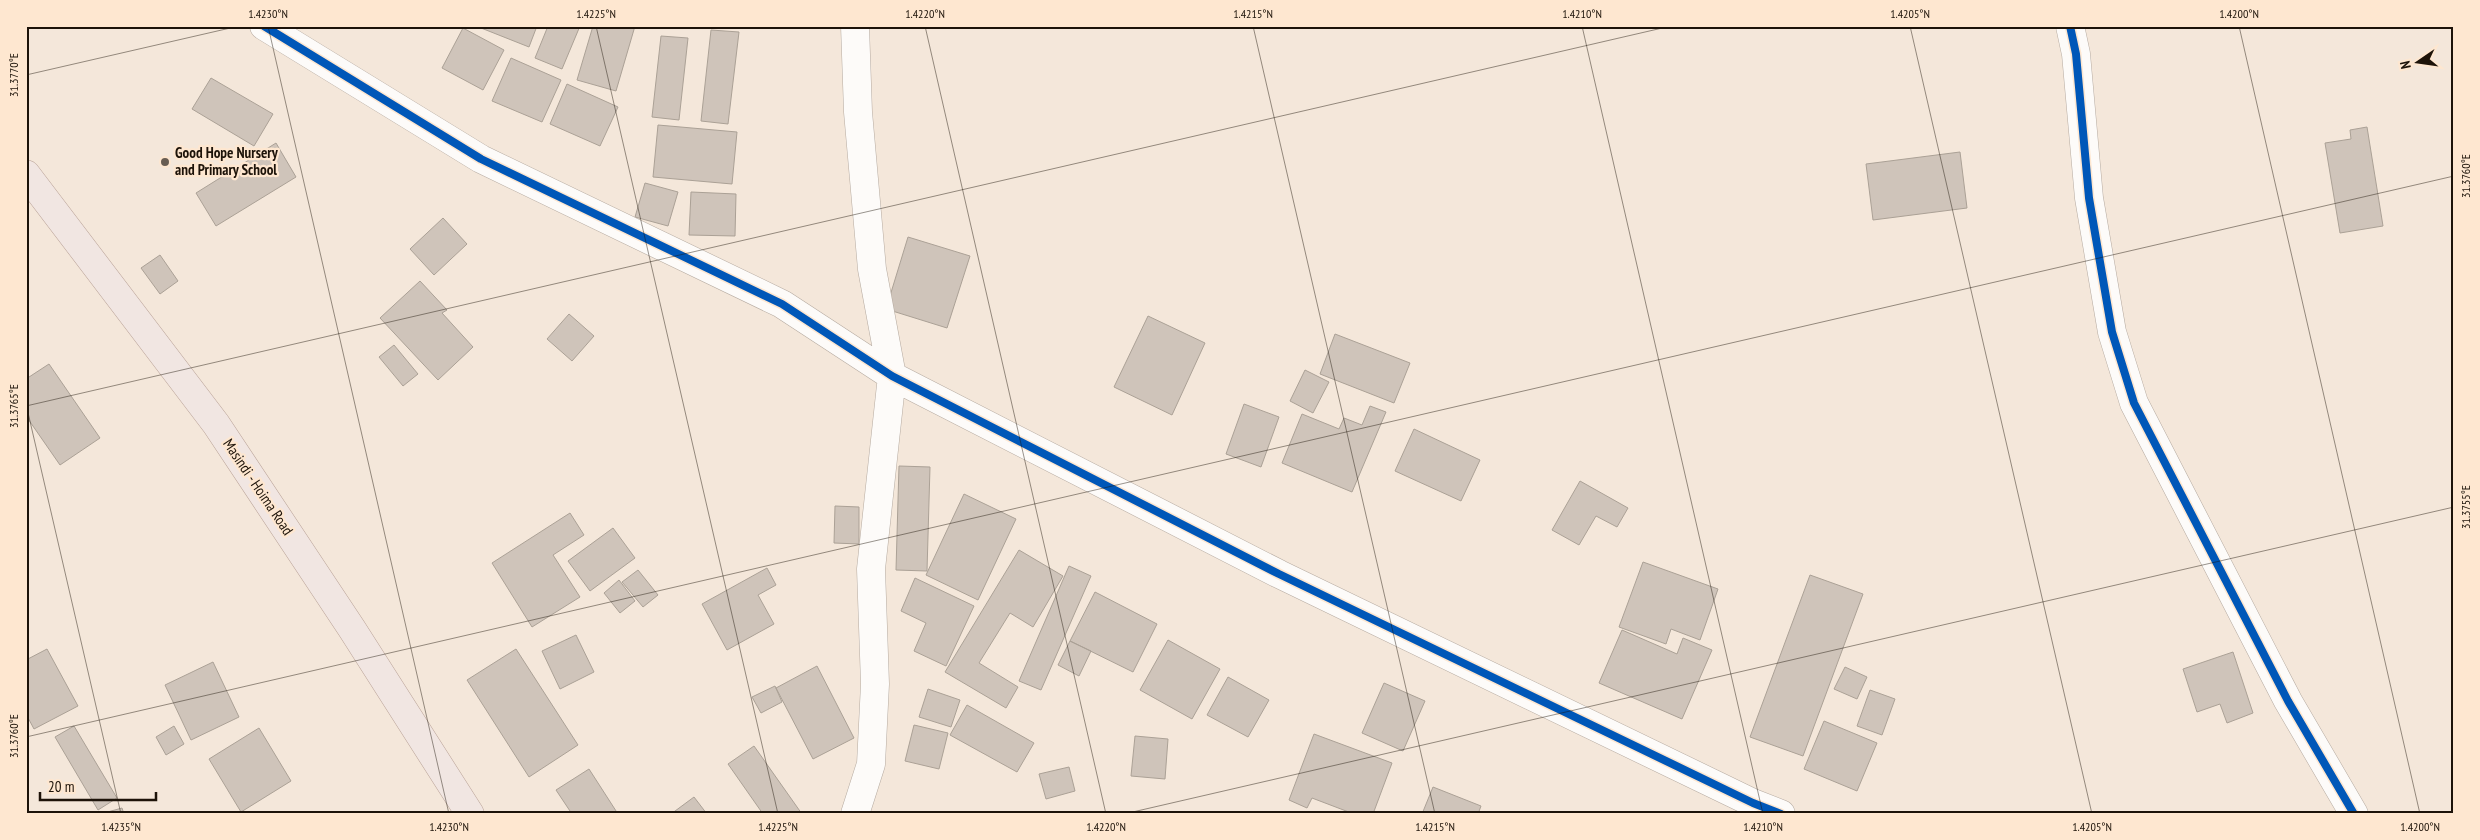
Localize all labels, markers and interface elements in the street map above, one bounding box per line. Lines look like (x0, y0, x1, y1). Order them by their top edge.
text: 1.4230°N (248, 6, 288, 21)
text: 1.4225°N (576, 6, 616, 21)
text: 1.4220°N (905, 6, 945, 21)
text: 1.4215°N (1233, 6, 1273, 21)
text: 1.4210°N (1562, 6, 1602, 21)
text: 1.4205°N (1890, 6, 1930, 21)
text: 1.4200°N (2219, 6, 2259, 21)
north arrow (2392, 38, 2442, 88)
text: 31.3770°E (6, 53, 21, 97)
text: N (2396, 59, 2415, 71)
place label: Good Hope Nursery and Primary School (175, 143, 279, 179)
text: 31.3760°E (2458, 154, 2473, 198)
marker: Good Hope Nursery and Primary School (159, 156, 171, 168)
text: 31.3765°E (6, 384, 21, 428)
street label: Masindi - Hoima Road (219, 435, 298, 539)
text: 31.3755°E (2458, 485, 2473, 529)
text: 31.3760°E (6, 714, 21, 758)
scale bar (40, 770, 156, 802)
text: 20 m (48, 777, 74, 796)
text: 1.4235°N (101, 819, 141, 834)
text: 1.4230°N (429, 819, 469, 834)
text: 1.4225°N (758, 819, 798, 834)
text: 1.4220°N (1086, 819, 1126, 834)
text: 1.4215°N (1415, 819, 1455, 834)
text: 1.4210°N (1743, 819, 1783, 834)
text: 1.4205°N (2072, 819, 2112, 834)
text: 1.4200°N (2400, 819, 2440, 834)

